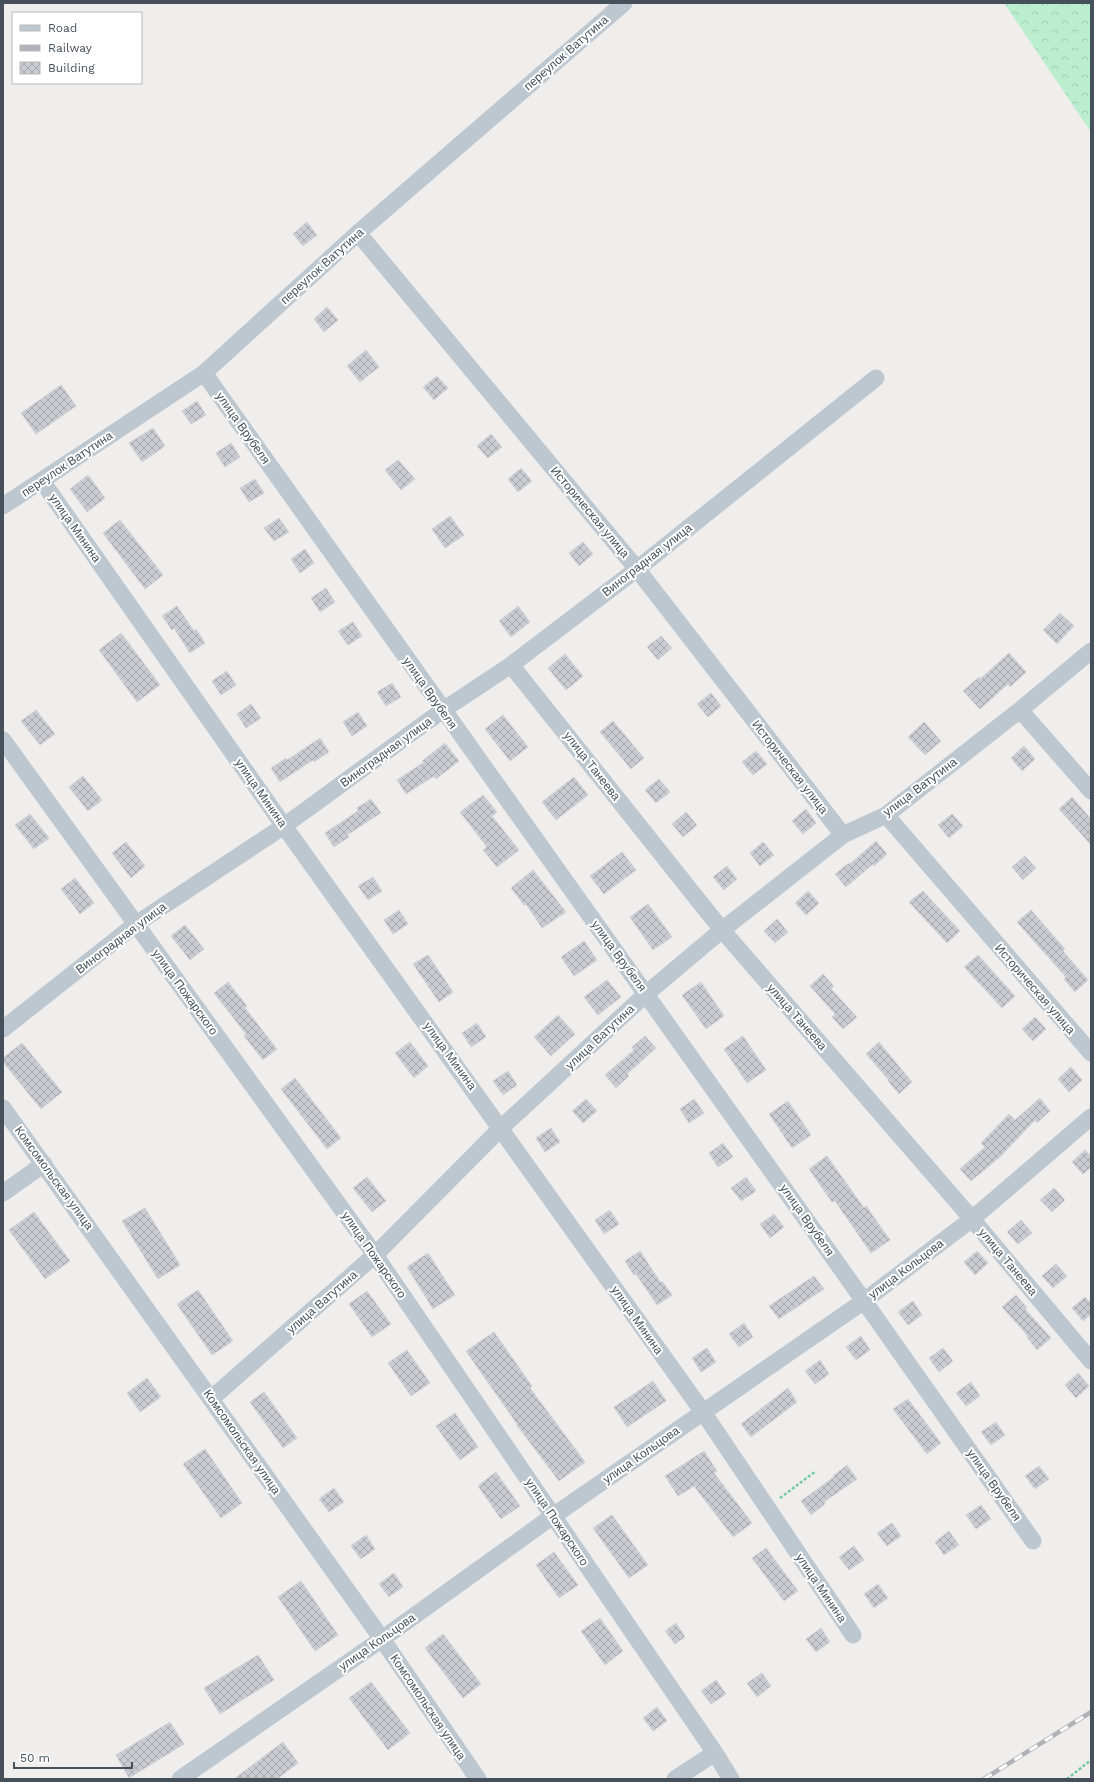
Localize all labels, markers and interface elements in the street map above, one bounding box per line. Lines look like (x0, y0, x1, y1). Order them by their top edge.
legend (12, 12, 142, 84)
street label: переулок Ватутина (521, 12, 611, 93)
text: Road (48, 21, 77, 35)
text: Railway (48, 41, 93, 55)
text: Building (48, 61, 95, 75)
street label: переулок Ватутина (278, 225, 367, 307)
street label: улица Врубеля (213, 389, 273, 467)
street label: переулок Ватутина (19, 428, 115, 500)
street label: Историческая улица (548, 464, 632, 561)
street label: улица Минина (46, 491, 104, 565)
street label: Виноградная улица (599, 521, 695, 599)
street label: улица Врубеля (400, 654, 460, 732)
street label: Виноградная улица (338, 714, 435, 790)
street label: Историческая улица (749, 717, 831, 817)
street label: улица Танеева (561, 729, 623, 803)
street label: улица Ватутина (880, 755, 960, 819)
street label: улица Минина (232, 756, 290, 830)
street label: Виноградная улица (73, 899, 169, 977)
street label: улица Врубеля (589, 918, 649, 994)
street label: Историческая улица (992, 941, 1078, 1037)
street label: улица Пожарского (149, 946, 221, 1038)
street label: улица Танеева (764, 981, 830, 1053)
street label: улица Ватутина (563, 1001, 637, 1072)
street label: улица Минина (421, 1019, 479, 1093)
street label: Комсомольская улица (12, 1124, 96, 1233)
street label: улица Врубеля (777, 1181, 837, 1259)
street label: улица Пожарского (339, 1209, 409, 1301)
street label: улица Танеева (976, 1226, 1040, 1299)
street label: улица Кольцова (866, 1236, 946, 1302)
street label: улица Ватутина (284, 1267, 360, 1336)
street label: улица Минина (608, 1283, 666, 1357)
street label: Комсомольская улица (201, 1387, 284, 1497)
street label: улица Кольцова (600, 1423, 682, 1487)
street label: улица Врубеля (964, 1446, 1024, 1524)
street label: улица Пожарского (523, 1476, 592, 1569)
street label: улица Минина (793, 1551, 849, 1626)
street label: улица Кольцова (336, 1610, 418, 1674)
street label: Комсомольская улица (387, 1652, 469, 1763)
scale bar (14, 1744, 132, 1770)
text: 50 m (20, 1751, 50, 1765)

